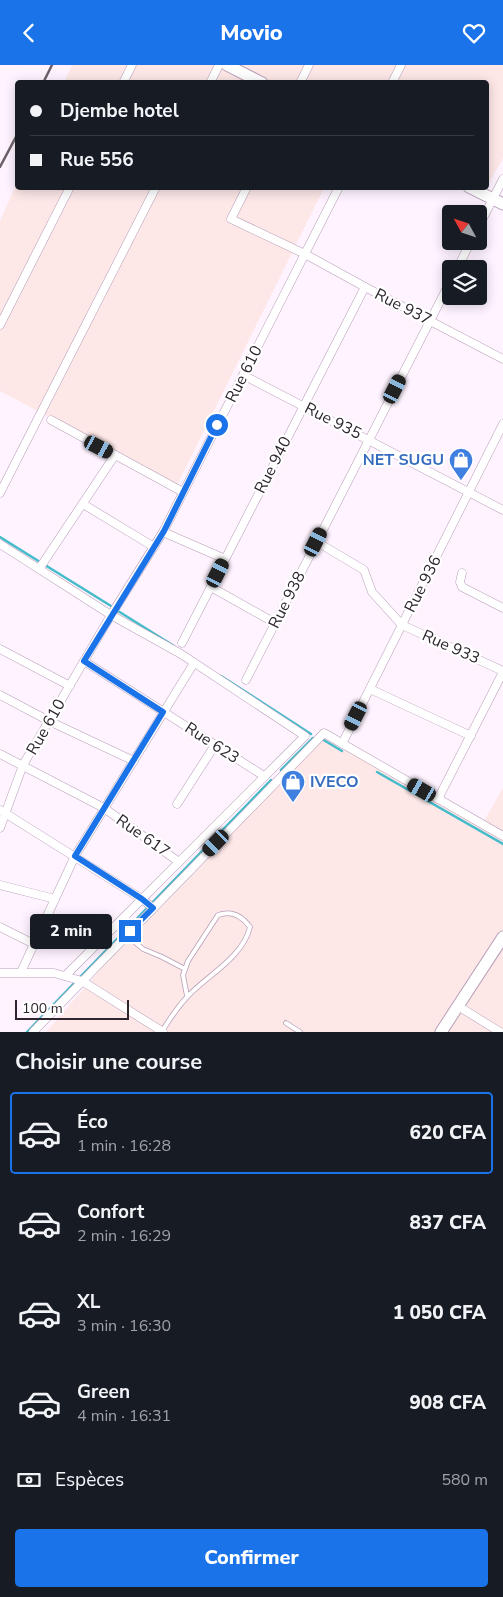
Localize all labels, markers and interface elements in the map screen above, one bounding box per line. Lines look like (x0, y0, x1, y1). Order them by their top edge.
text: Movio (220, 18, 283, 48)
icon: back (15, 19, 43, 47)
icon: heart (460, 19, 488, 47)
text: Djembe hotel (60, 98, 179, 124)
text: Rue 556 (60, 147, 134, 173)
north arrow (442, 205, 488, 250)
map controls (442, 205, 487, 305)
button: layers (442, 260, 487, 305)
street label: Rue 937 (371, 283, 435, 331)
street label: Rue 610 (220, 342, 268, 406)
car (381, 372, 408, 406)
street label: Rue 935 (301, 397, 365, 445)
route start (206, 414, 228, 436)
car (82, 433, 115, 461)
street label: Rue 940 (249, 433, 297, 497)
shop icon: NET SUGU (448, 447, 474, 481)
place label: NET SUGU (363, 449, 444, 471)
car (302, 525, 329, 559)
street label: Rue 936 (399, 552, 447, 616)
car (204, 556, 231, 590)
street label: Rue 938 (263, 568, 311, 632)
street label: Rue 933 (419, 625, 483, 669)
street label: Rue 610 (21, 695, 71, 759)
car (342, 699, 369, 733)
street label: Rue 623 (180, 717, 244, 769)
shop icon: IVECO (280, 769, 306, 803)
place label: IVECO (310, 771, 359, 793)
car (405, 776, 438, 804)
street label: Rue 617 (112, 809, 174, 863)
car (200, 827, 231, 859)
callout: 2 min (30, 913, 112, 949)
text: 2 min (50, 920, 92, 942)
route end (119, 920, 141, 942)
scale bar (15, 997, 129, 1020)
text: 100 m (22, 999, 63, 1018)
text: Choisir une course (15, 1047, 202, 1077)
text: Éco (77, 1109, 108, 1135)
icon: car (17, 1111, 62, 1156)
text: 620 CFA (409, 1120, 486, 1146)
text: 1 min · 16:28 (77, 1135, 171, 1157)
text: Confort (77, 1199, 144, 1225)
icon: car (17, 1201, 62, 1246)
text: 837 CFA (409, 1210, 486, 1236)
text: 2 min · 16:29 (77, 1225, 171, 1247)
text: XL (77, 1289, 100, 1315)
icon: car (17, 1291, 62, 1336)
text: 1 050 CFA (393, 1300, 486, 1326)
text: 3 min · 16:30 (77, 1315, 171, 1337)
text: Green (77, 1379, 130, 1405)
icon: car (17, 1381, 62, 1426)
text: 908 CFA (409, 1390, 486, 1416)
text: 4 min · 16:31 (77, 1405, 171, 1427)
icon: cash (15, 1466, 43, 1494)
text: Espèces (55, 1467, 124, 1493)
text: 580 m (441, 1469, 488, 1491)
button: Confirmer (15, 1529, 488, 1587)

